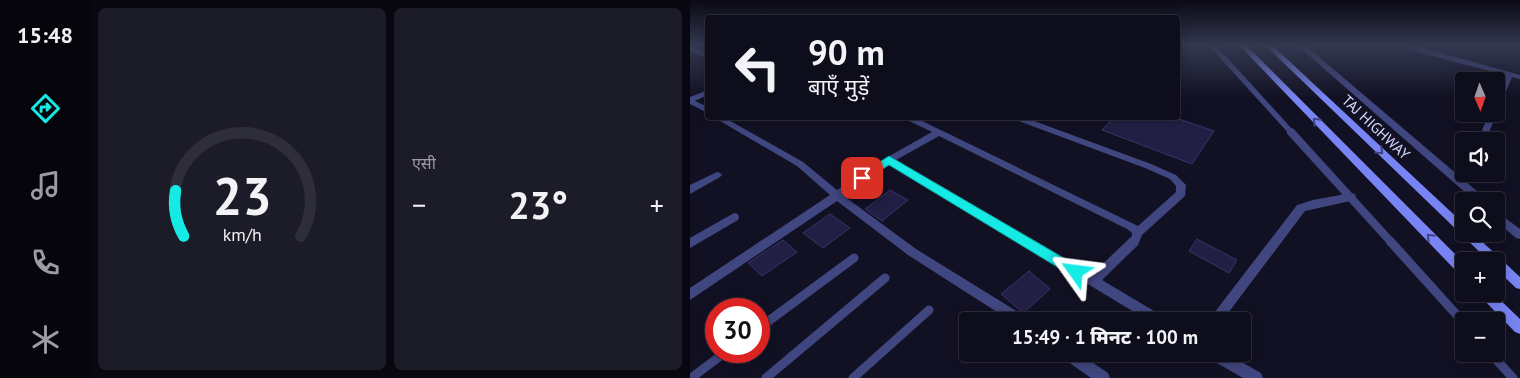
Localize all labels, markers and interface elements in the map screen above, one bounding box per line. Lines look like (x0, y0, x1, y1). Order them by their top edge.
text: 15:48 (17, 21, 73, 49)
text: 90 m (808, 29, 885, 75)
icon: left (725, 35, 790, 100)
north arrow (1455, 72, 1505, 122)
map controls (1455, 72, 1505, 362)
text: बाएँ मुड़ें (808, 73, 869, 101)
icon: directions (28, 91, 63, 126)
street label: TAJ HIGHWAY (1338, 91, 1414, 164)
one-way arrow (1312, 118, 1321, 127)
button: sound (1455, 132, 1505, 182)
one-way arrow (1374, 145, 1383, 154)
text: एसी (412, 153, 436, 173)
pin (841, 157, 883, 199)
text: 23 (213, 162, 271, 229)
icon: arrive (848, 164, 876, 192)
icon: music (28, 168, 63, 203)
text: 23° (508, 180, 568, 229)
text: − (412, 186, 426, 223)
text: + (650, 186, 664, 223)
button: search (1455, 192, 1505, 242)
text: km/h (222, 223, 262, 246)
one-way arrow (1426, 233, 1435, 242)
icon: phone (28, 245, 63, 280)
position arrow (1049, 245, 1101, 297)
button: + (1455, 252, 1505, 302)
speed limit sign: 30 (705, 298, 770, 363)
button: − (1455, 312, 1505, 362)
icon: climate (28, 322, 63, 357)
text: 15:49 · 1 मिनट · 100 m (1012, 325, 1198, 349)

